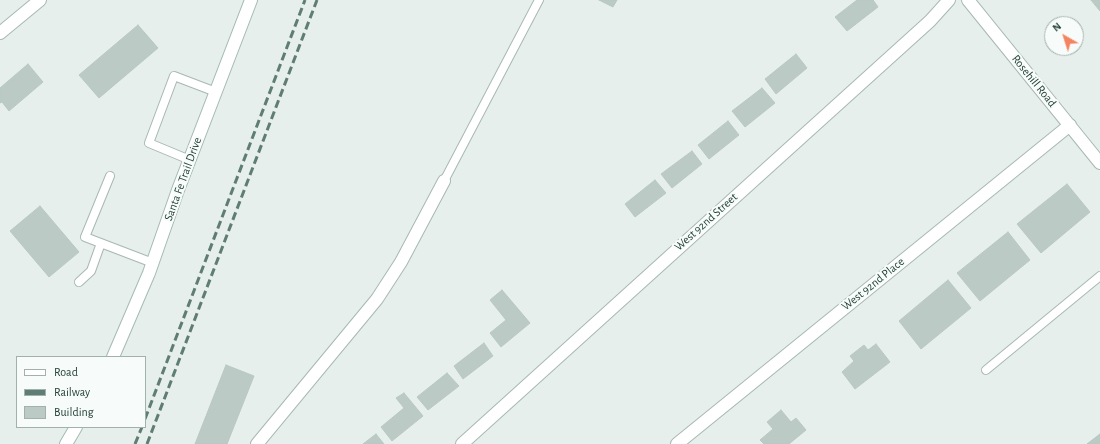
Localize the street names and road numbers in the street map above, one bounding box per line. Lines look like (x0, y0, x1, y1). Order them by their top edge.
street label: Rosehill Road (1009, 52, 1059, 110)
street label: Santa Fe Trail Drive (161, 135, 205, 223)
street label: West 92nd Street (672, 190, 740, 254)
street label: West 92nd Place (839, 254, 907, 314)

